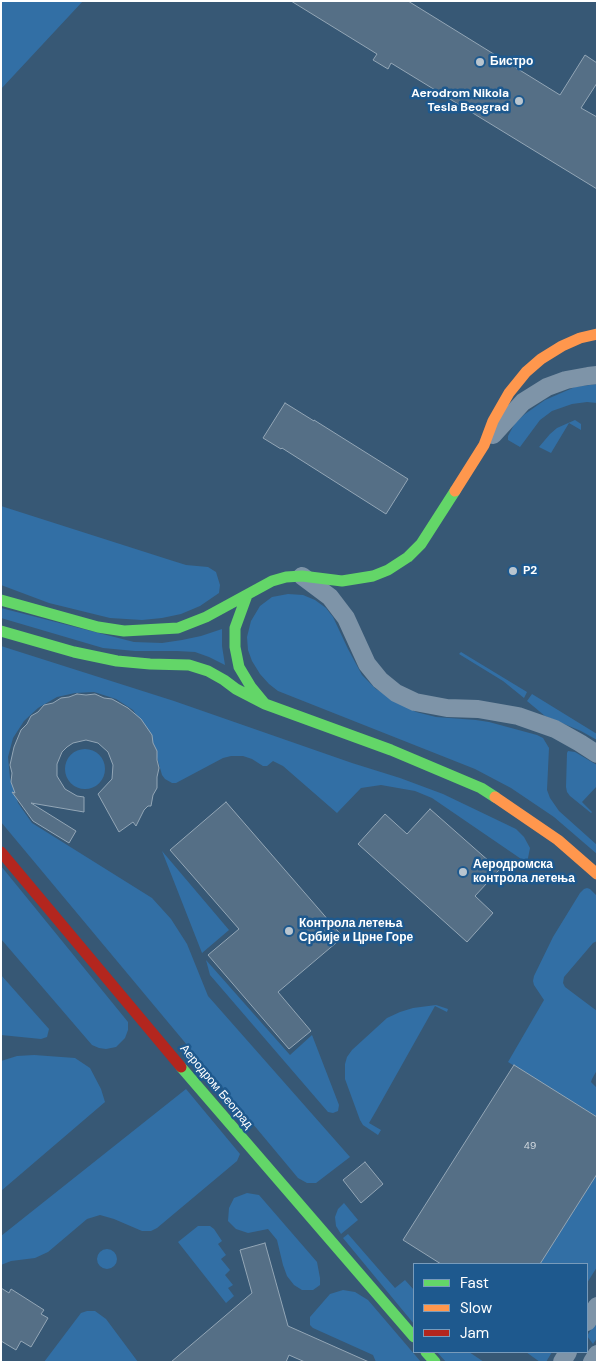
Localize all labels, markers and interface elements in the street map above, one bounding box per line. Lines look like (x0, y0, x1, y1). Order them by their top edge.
place label: Бистро (490, 55, 533, 69)
marker: Бистро (474, 56, 486, 68)
place label: Aerodrom Nikola Tesla Beograd (411, 87, 509, 115)
marker: Aerodrom Nikola Tesla Beograd (513, 95, 525, 107)
place label: P2 (523, 564, 537, 578)
marker: P2 (507, 565, 519, 577)
place label: Аеродромска контрола летења (473, 858, 575, 886)
marker: Аеродромска контрола летења (457, 866, 469, 878)
place label: Контрола летења Србије и Црне Горе (299, 917, 413, 945)
marker: Контрола летења Србије и Црне Горе (283, 925, 295, 937)
street label: Аеродром Београд (177, 1042, 255, 1132)
house number: 49 (524, 1140, 536, 1152)
legend (413, 1263, 588, 1353)
text: Fast (460, 1273, 489, 1293)
text: Slow (460, 1298, 492, 1318)
text: Jam (460, 1323, 489, 1343)

